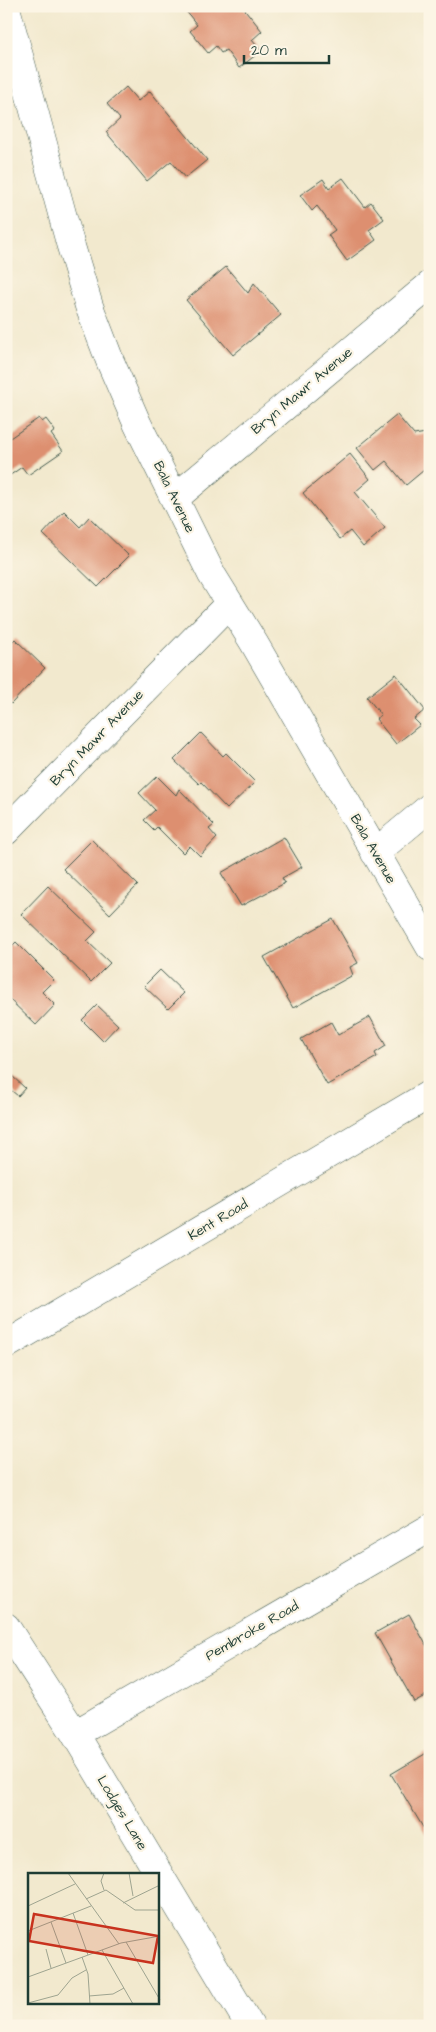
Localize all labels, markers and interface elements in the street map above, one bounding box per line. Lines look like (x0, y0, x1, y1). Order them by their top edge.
scale bar (244, 32, 328, 64)
text: 20 m (251, 40, 287, 61)
street label: Bryn Mawr Avenue (247, 342, 357, 439)
street label: Bala Avenue (148, 458, 200, 537)
street label: Bryn Mawr Avenue (46, 685, 149, 791)
street label: Bala Avenue (345, 810, 401, 888)
street label: Kent Road (184, 1194, 252, 1246)
street label: Pembroke Road (202, 1596, 302, 1666)
street label: Lodges Lane (92, 1772, 152, 1854)
inset map (28, 1873, 159, 2004)

